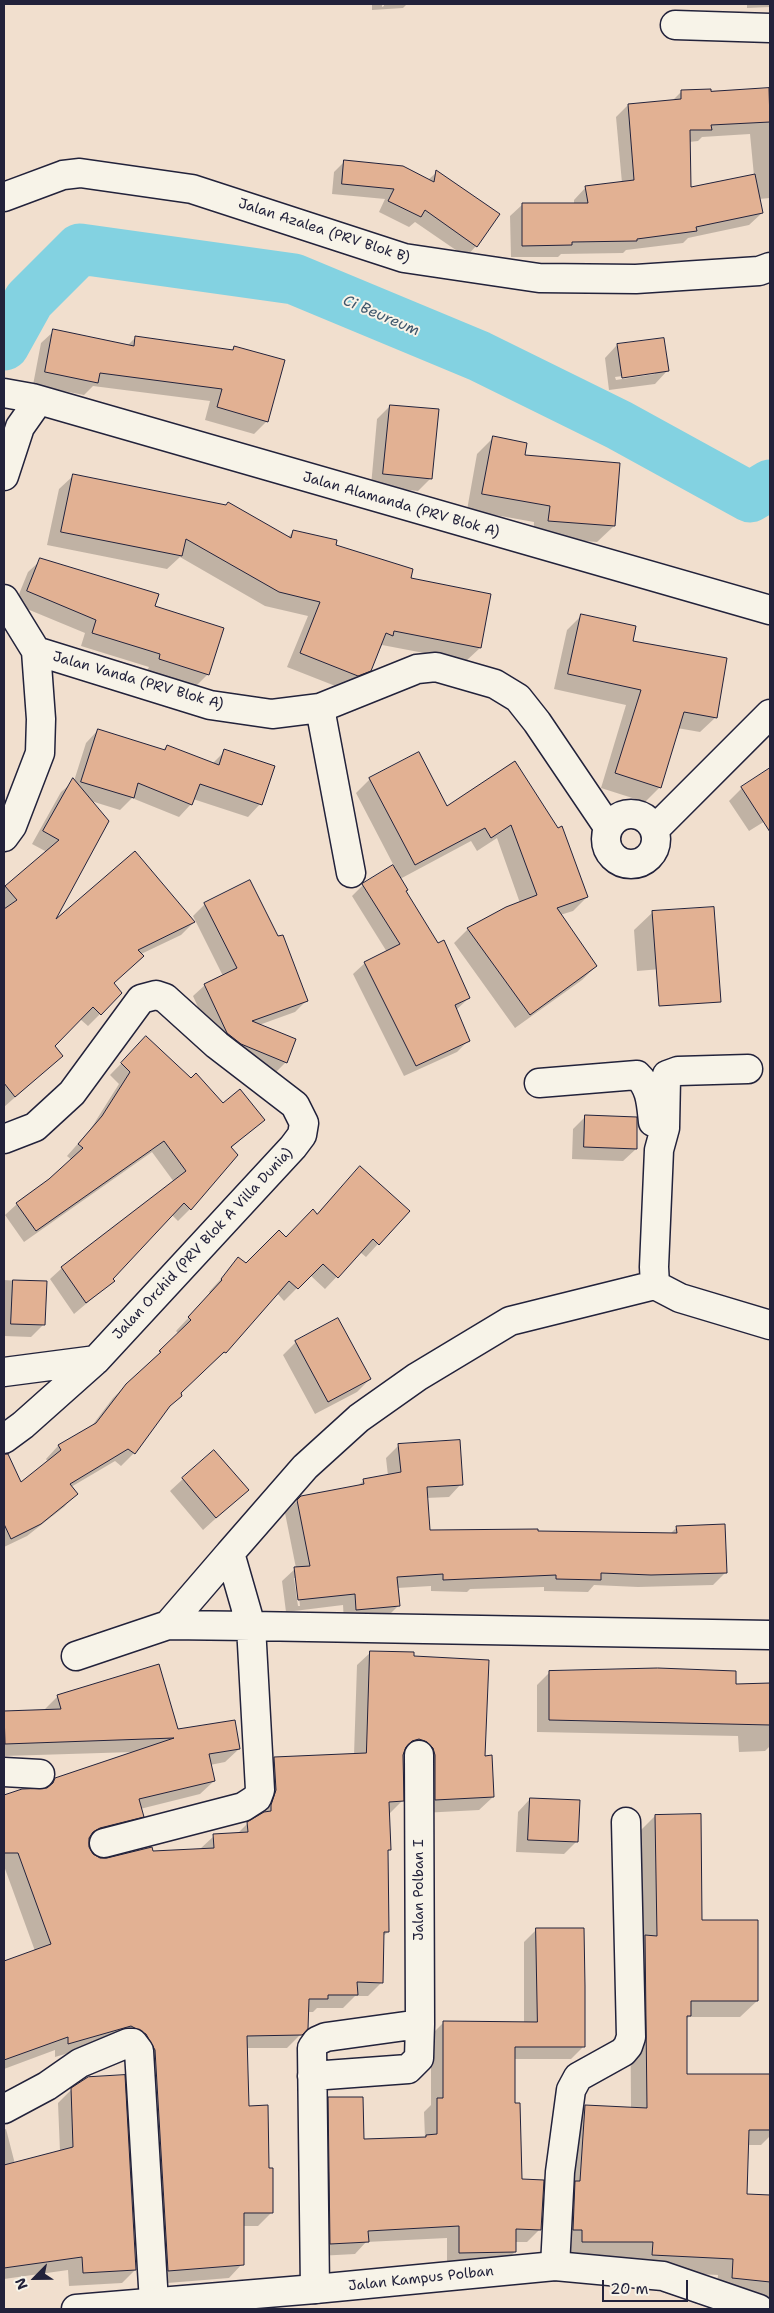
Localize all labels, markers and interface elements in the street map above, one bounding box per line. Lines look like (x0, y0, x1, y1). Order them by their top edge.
street label: Jalan Azalea (PRV Blok B) (236, 195, 412, 267)
water label: Ci Beureum (340, 292, 422, 340)
street label: Jalan Alamanda (PRV Blok A) (301, 469, 501, 541)
street label: Jalan Vanda (PRV Blok A) (51, 649, 225, 713)
street label: Jalan Orchid (PRV Blok A Villa Dunia) (110, 1145, 296, 1343)
street label: Jalan Polban I (411, 1839, 427, 1941)
north arrow (10, 2253, 60, 2303)
street label: Jalan Kampus Polban (348, 2263, 494, 2295)
scale bar (604, 2270, 690, 2302)
text: N (11, 2275, 32, 2292)
text: 20 m (610, 2279, 649, 2299)

